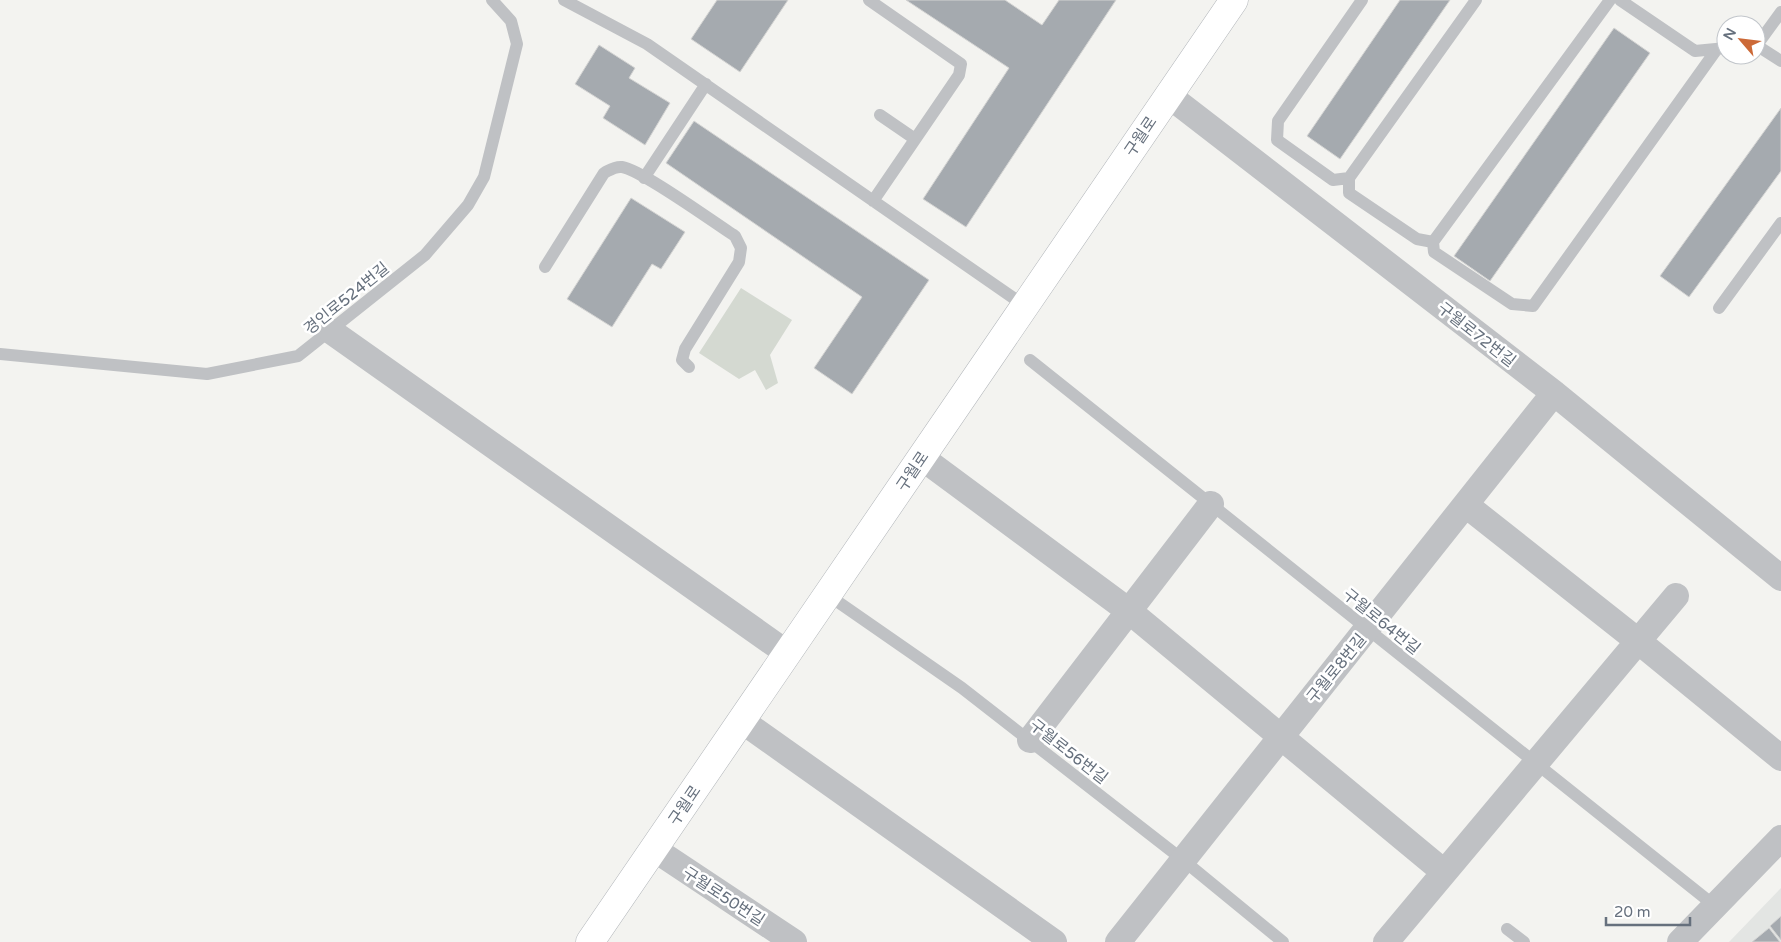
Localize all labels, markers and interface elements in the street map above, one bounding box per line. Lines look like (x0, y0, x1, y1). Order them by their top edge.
north arrow (1716, 15, 1766, 65)
text: N (1720, 25, 1740, 43)
street label: 구월로 (1120, 112, 1162, 160)
street label: 경인로524번길 (300, 258, 393, 339)
street label: 구월로72번길 (1433, 298, 1519, 372)
street label: 구월로 (892, 447, 934, 495)
street label: 구월로64번길 (1339, 585, 1424, 659)
street label: 구월로8번길 (1303, 630, 1371, 707)
street label: 구월로56번길 (1025, 715, 1111, 789)
street label: 구월로 (664, 781, 706, 829)
street label: 구월로50번길 (679, 863, 768, 931)
scale bar (1606, 894, 1690, 926)
text: 20 m (1614, 903, 1651, 921)

